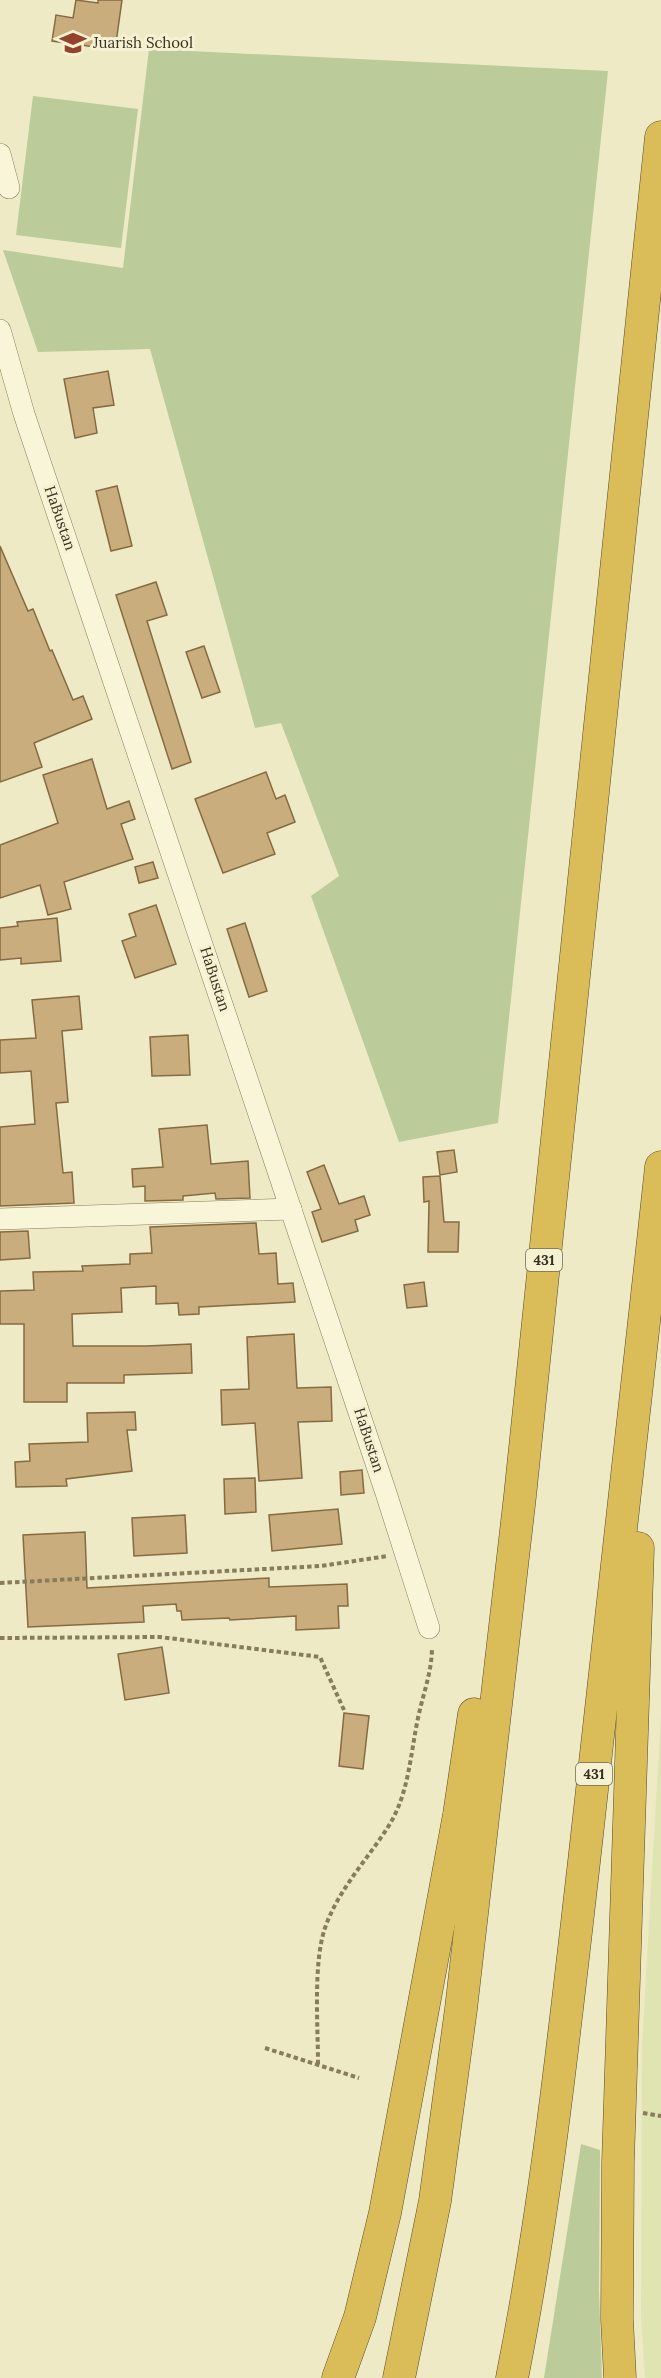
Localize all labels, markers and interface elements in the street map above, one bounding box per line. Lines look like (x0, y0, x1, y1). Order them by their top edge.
school or university icon: Juarish School (58, 28, 88, 58)
place label: Juarish School (92, 33, 193, 52)
street label: HaBustan (41, 483, 80, 553)
street label: HaBustan (196, 944, 235, 1014)
road number: 431 (526, 1249, 562, 1271)
street label: HaBustan (350, 1405, 389, 1475)
road number: 431 (576, 1763, 612, 1785)

